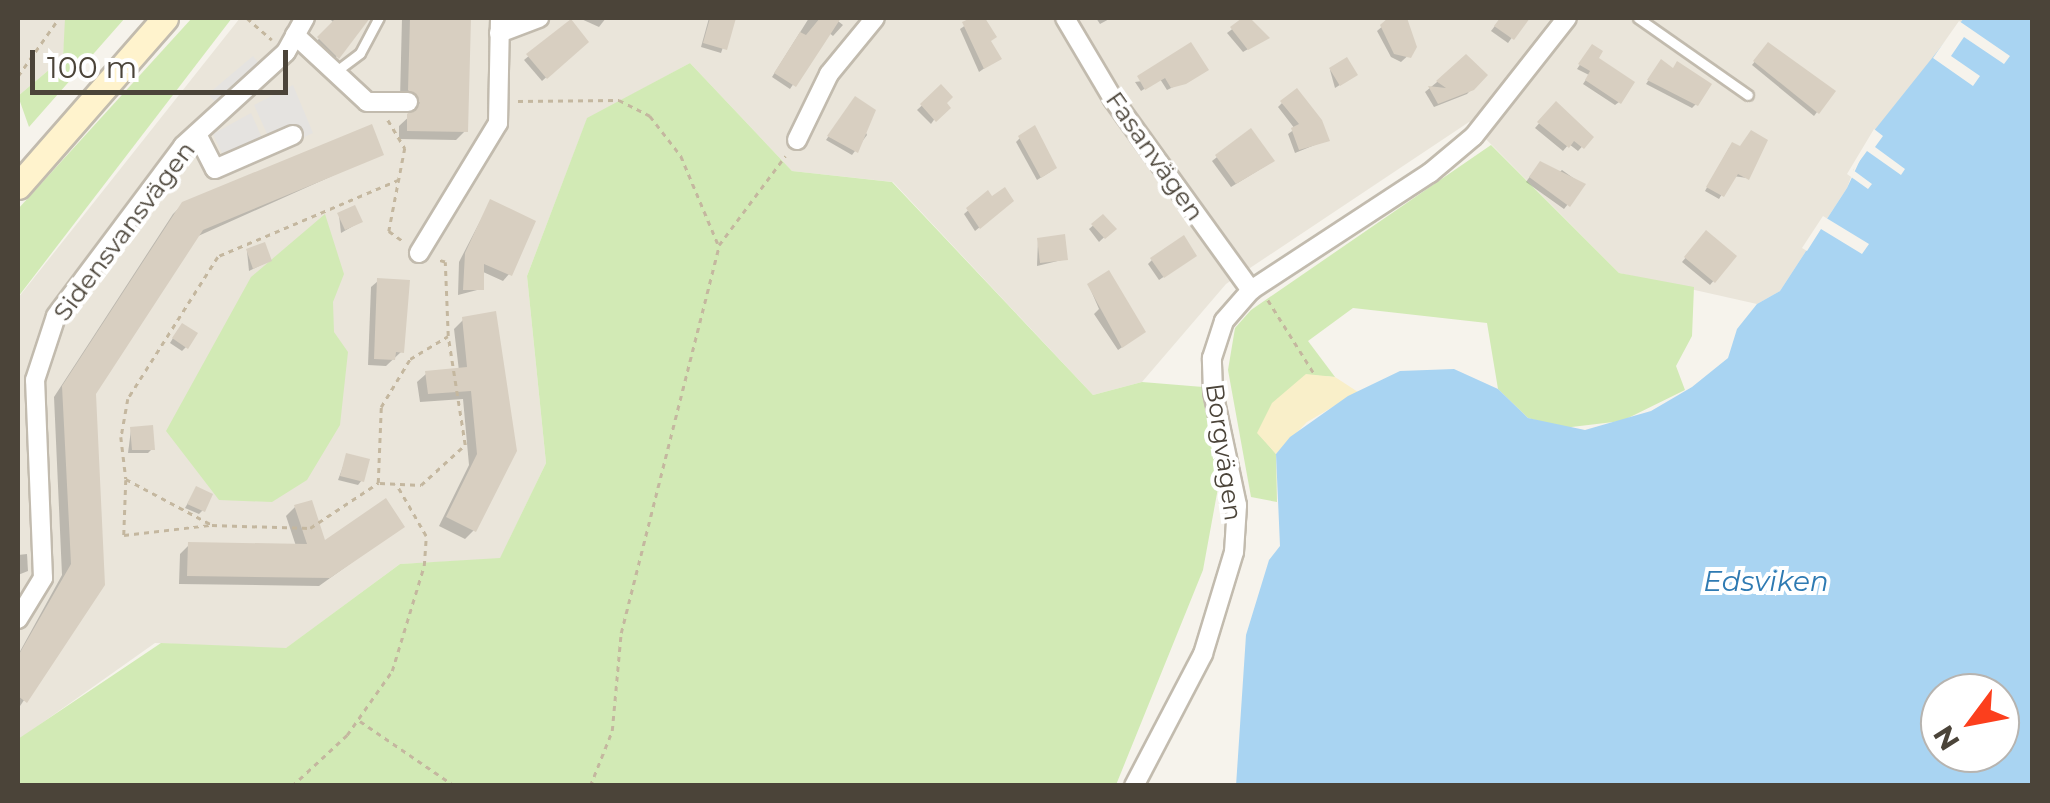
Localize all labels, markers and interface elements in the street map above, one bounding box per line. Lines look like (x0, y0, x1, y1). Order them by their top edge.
scale bar (35, 30, 292, 92)
text: 100 m (47, 49, 137, 86)
street label: Fasanvägen (1100, 86, 1210, 226)
street label: Sidensvansvägen (47, 135, 201, 327)
street label: Borgvägen (1200, 381, 1248, 523)
water label: Edsviken (1703, 564, 1829, 598)
north arrow (1920, 673, 2020, 773)
text: N (1926, 719, 1967, 756)

